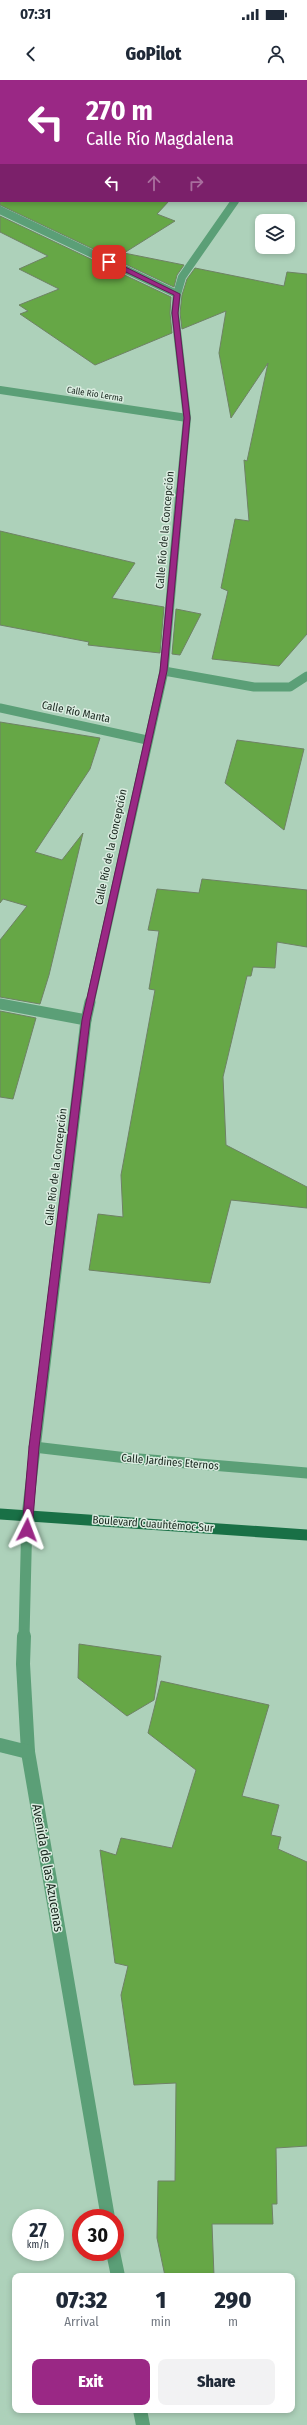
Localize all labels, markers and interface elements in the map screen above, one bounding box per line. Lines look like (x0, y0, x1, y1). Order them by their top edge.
text: 07:31 (20, 5, 51, 23)
icon: back (20, 43, 42, 65)
text: GoPilot (126, 43, 181, 65)
icon: person (265, 43, 287, 65)
text: 270 m (86, 94, 153, 127)
icon: left (20, 96, 72, 148)
text: Calle Río Magdalena (86, 128, 234, 150)
icon: left (101, 172, 123, 194)
icon: ahead (143, 172, 165, 194)
icon: right (185, 172, 207, 194)
map controls (255, 214, 295, 254)
button: layers (255, 214, 295, 254)
pin (92, 245, 126, 279)
icon: arrive (98, 251, 120, 273)
street label: Calle Río Lerma (66, 385, 124, 403)
street label: Calle Río de la Concepción (153, 471, 177, 589)
street label: Calle Río Manta (41, 698, 111, 726)
street label: Calle Río de la Concepción (92, 788, 130, 906)
street label: Calle Río de la Concepción (42, 1108, 70, 1226)
street label: Calle Jardines Eternos (121, 1451, 219, 1473)
position arrow (6, 1509, 48, 1551)
street label: Boulevard Cuauhtémoc Sur (92, 1513, 214, 1535)
street label: Avenida de las Azucenas (29, 1803, 67, 1933)
speed limit sign: 30 (72, 2209, 124, 2261)
text: 27 (29, 2218, 47, 2242)
text: km/h (27, 2239, 49, 2251)
text: 07:32 (55, 2286, 107, 2314)
text: 1 (156, 2286, 166, 2314)
text: 290 (214, 2286, 252, 2314)
text: Arrival (64, 2314, 99, 2329)
text: min (151, 2314, 171, 2329)
text: m (228, 2314, 238, 2329)
button: Exit (32, 2359, 150, 2405)
button: Share (158, 2359, 275, 2405)

